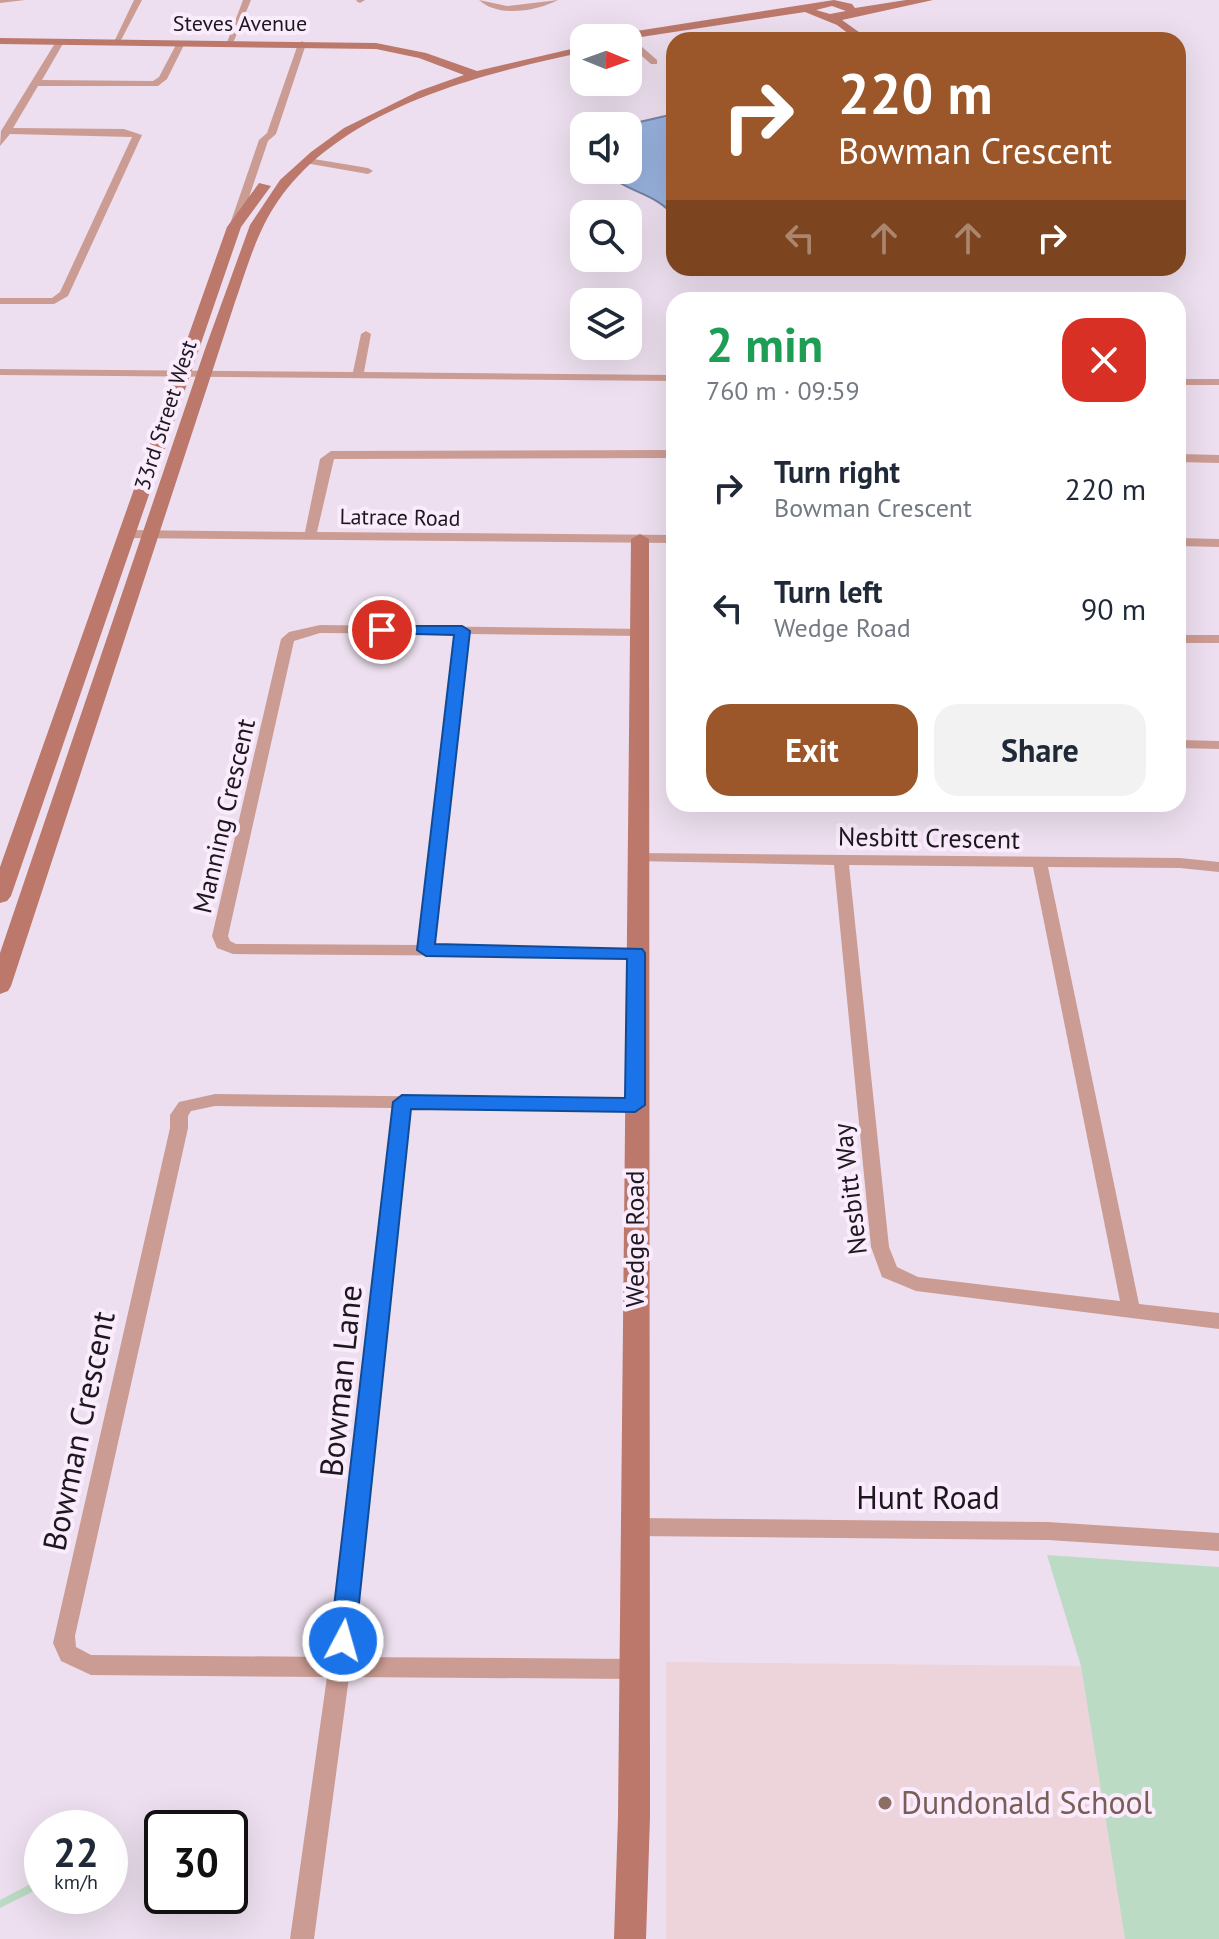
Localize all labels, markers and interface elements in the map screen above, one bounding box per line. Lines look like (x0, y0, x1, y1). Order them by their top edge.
street label: Steves Avenue (173, 9, 307, 37)
north arrow (570, 24, 642, 96)
map controls (570, 24, 642, 360)
text: 220 m (838, 57, 993, 129)
icon: right (706, 64, 810, 168)
button: sound (570, 112, 642, 184)
text: Bowman Crescent (838, 127, 1112, 174)
button: search (570, 200, 642, 272)
icon: left (778, 216, 822, 260)
icon: ahead (862, 216, 906, 260)
icon: ahead (946, 216, 990, 260)
icon: right (1030, 216, 1074, 260)
button: layers (570, 288, 642, 360)
text: 2 min (706, 313, 823, 375)
button: close (1062, 318, 1146, 402)
street label: 33rd Street West (128, 336, 203, 494)
text: 760 m · 09:59 (706, 374, 860, 407)
text: Turn right (774, 452, 900, 491)
icon: right (706, 466, 750, 510)
text: 220 m (1065, 469, 1146, 508)
text: Bowman Crescent (774, 491, 972, 524)
street label: Latrace Road (339, 502, 461, 532)
text: Turn left (774, 572, 882, 611)
icon: left (706, 586, 750, 630)
text: 90 m (1081, 589, 1146, 628)
pin (348, 596, 416, 664)
icon: arrive (360, 608, 404, 652)
text: Wedge Road (774, 611, 911, 644)
button: Exit (706, 704, 918, 796)
button: Share (934, 704, 1146, 796)
street label: Manning Crescent (185, 715, 262, 916)
street label: Nesbitt Crescent (838, 819, 1020, 856)
street label: Nesbitt Way (825, 1121, 874, 1257)
street label: Wedge Road (618, 1171, 651, 1307)
street label: Bowman Lane (309, 1283, 371, 1479)
street label: Bowman Crescent (32, 1307, 124, 1554)
street label: Hunt Road (856, 1476, 1000, 1518)
position arrow (301, 1599, 385, 1683)
place label: Dundonald School (901, 1781, 1153, 1823)
marker: Dundonald School (876, 1794, 894, 1812)
speed limit sign: 30 (144, 1810, 248, 1914)
text: 22 (53, 1826, 99, 1878)
text: km/h (54, 1869, 98, 1895)

